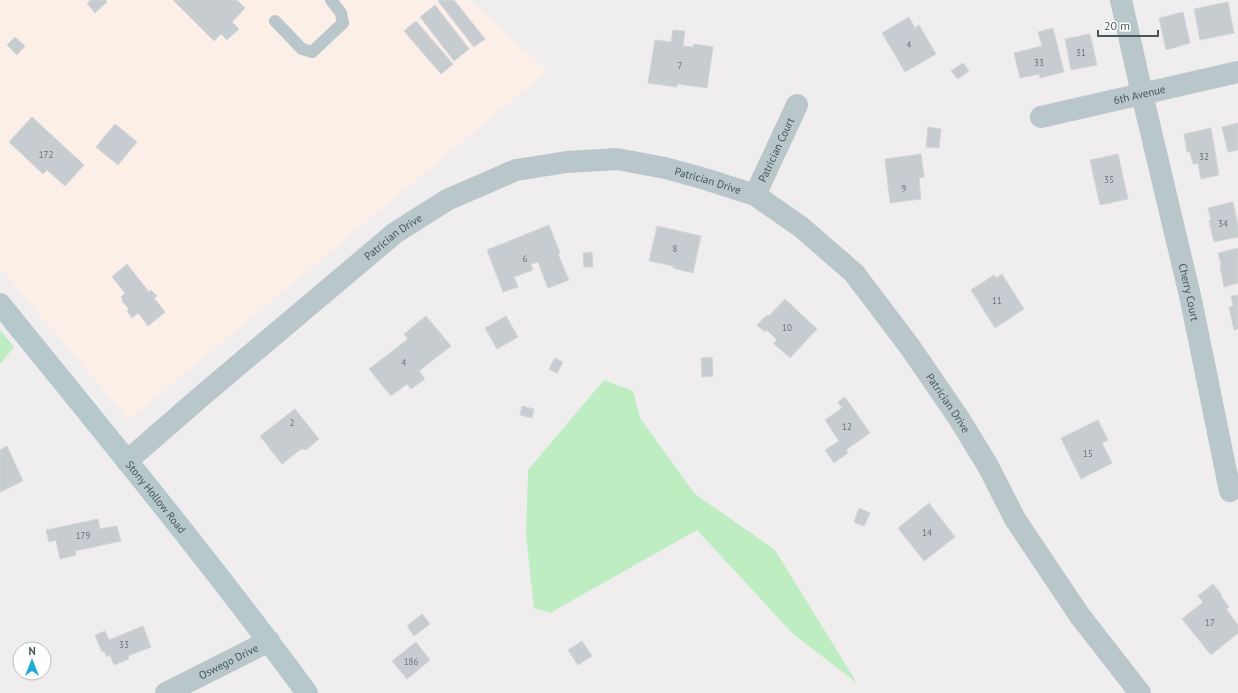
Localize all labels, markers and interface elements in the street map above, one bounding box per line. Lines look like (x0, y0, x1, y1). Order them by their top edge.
scale bar (1098, 12, 1158, 38)
text: 20 m (1104, 18, 1130, 33)
house number: 4 (907, 39, 912, 50)
house number: 31 (1076, 47, 1086, 58)
house number: 33 (1034, 57, 1044, 68)
house number: 7 (678, 60, 683, 71)
street label: 6th Avenue (1112, 82, 1167, 107)
street label: Patrician Court (755, 115, 797, 184)
house number: 172 (39, 149, 53, 160)
house number: 32 (1199, 151, 1209, 162)
street label: Patrician Drive (673, 164, 743, 197)
house number: 35 (1104, 174, 1114, 185)
house number: 9 (902, 183, 907, 194)
street label: Patrician Drive (361, 211, 425, 263)
house number: 34 (1218, 218, 1228, 229)
house number: 8 (673, 243, 678, 254)
house number: 6 (523, 253, 528, 264)
street label: Cherry Court (1176, 262, 1202, 322)
house number: 11 (992, 295, 1002, 306)
house number: 10 (782, 322, 792, 333)
house number: 4 (402, 357, 407, 368)
street label: Patrician Drive (923, 371, 973, 436)
house number: 2 (290, 417, 295, 428)
house number: 12 (842, 421, 852, 432)
house number: 15 (1083, 448, 1093, 459)
street label: Stony Hollow Road (123, 458, 189, 536)
house number: 14 (922, 527, 932, 538)
house number: 179 (76, 530, 90, 541)
house number: 17 (1205, 617, 1215, 628)
house number: 33 (119, 639, 129, 650)
street label: Oswego Drive (196, 640, 261, 682)
north arrow (12, 641, 52, 681)
text: N (28, 644, 36, 658)
house number: 186 (404, 656, 418, 667)

